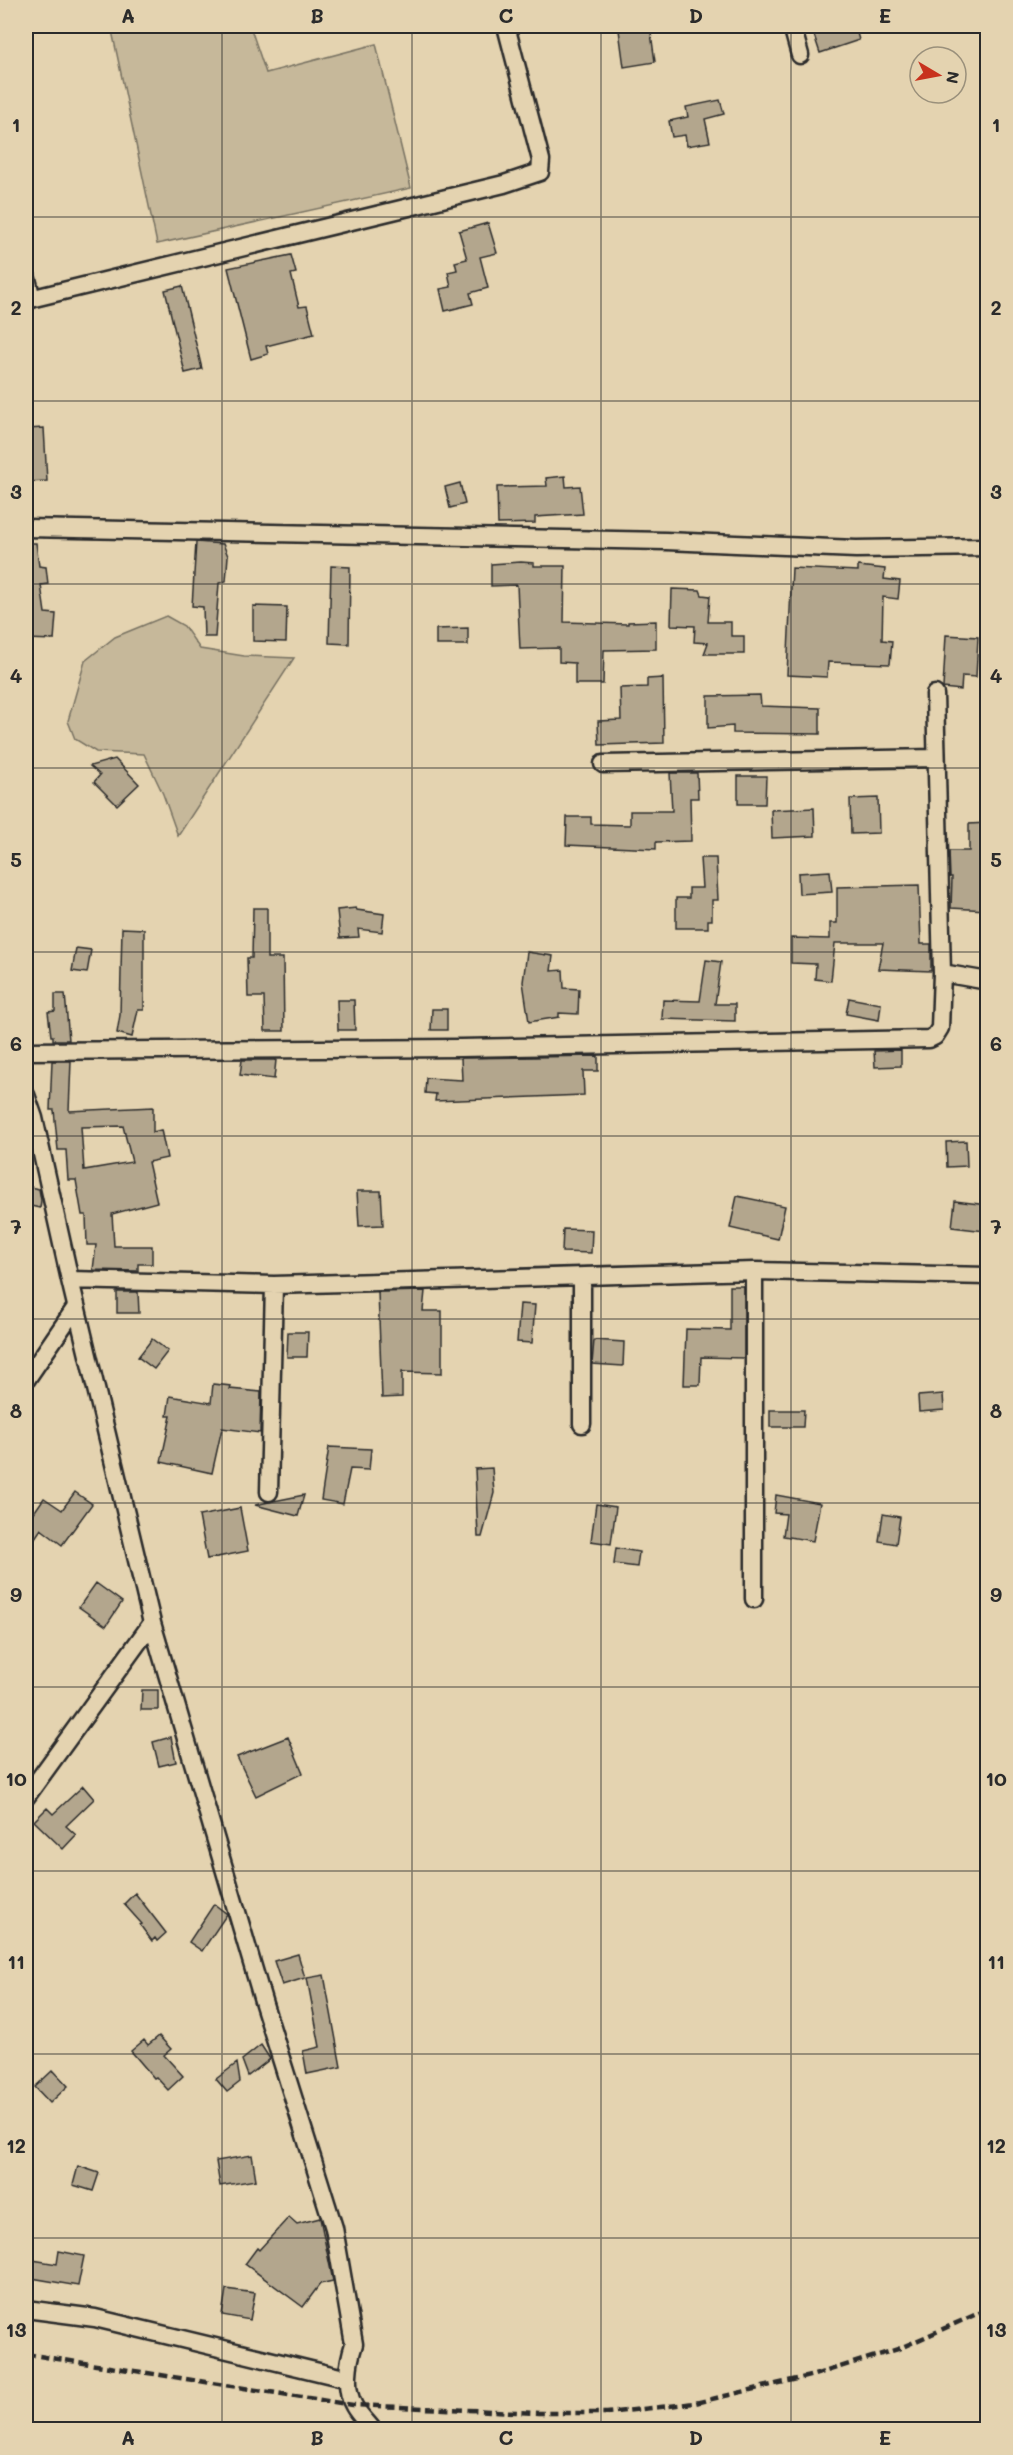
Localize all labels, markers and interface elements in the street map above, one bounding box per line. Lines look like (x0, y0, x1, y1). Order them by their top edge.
text: A (121, 2, 135, 28)
text: B (310, 2, 324, 28)
text: C (499, 2, 514, 28)
text: D (689, 2, 703, 28)
text: E (879, 2, 891, 28)
north arrow (908, 45, 968, 105)
text: N (942, 70, 965, 86)
text: 1 (12, 111, 20, 137)
text: 1 (992, 111, 1000, 137)
text: 2 (10, 294, 22, 320)
text: 2 (990, 294, 1002, 320)
text: 3 (10, 478, 22, 504)
text: 3 (990, 478, 1002, 504)
text: 4 (10, 662, 23, 688)
text: 4 (990, 662, 1003, 688)
text: 5 (10, 846, 22, 872)
text: 5 (990, 846, 1002, 872)
text: 6 (10, 1030, 22, 1056)
text: 6 (990, 1030, 1002, 1056)
text: 7 (10, 1213, 22, 1239)
text: 7 (990, 1213, 1002, 1239)
text: 8 (10, 1397, 22, 1423)
text: 8 (990, 1397, 1002, 1423)
text: 9 (10, 1581, 22, 1607)
text: 9 (990, 1581, 1002, 1607)
text: 10 (5, 1765, 27, 1791)
text: 10 (985, 1765, 1007, 1791)
text: 11 (7, 1948, 25, 1974)
text: 11 (987, 1948, 1005, 1974)
text: 12 (6, 2132, 26, 2158)
text: 12 (986, 2132, 1006, 2158)
text: 13 (6, 2316, 26, 2342)
text: 13 (986, 2316, 1006, 2342)
text: A (121, 2424, 135, 2450)
text: B (310, 2424, 324, 2450)
text: C (499, 2424, 514, 2450)
text: D (689, 2424, 703, 2450)
text: E (879, 2424, 891, 2450)

